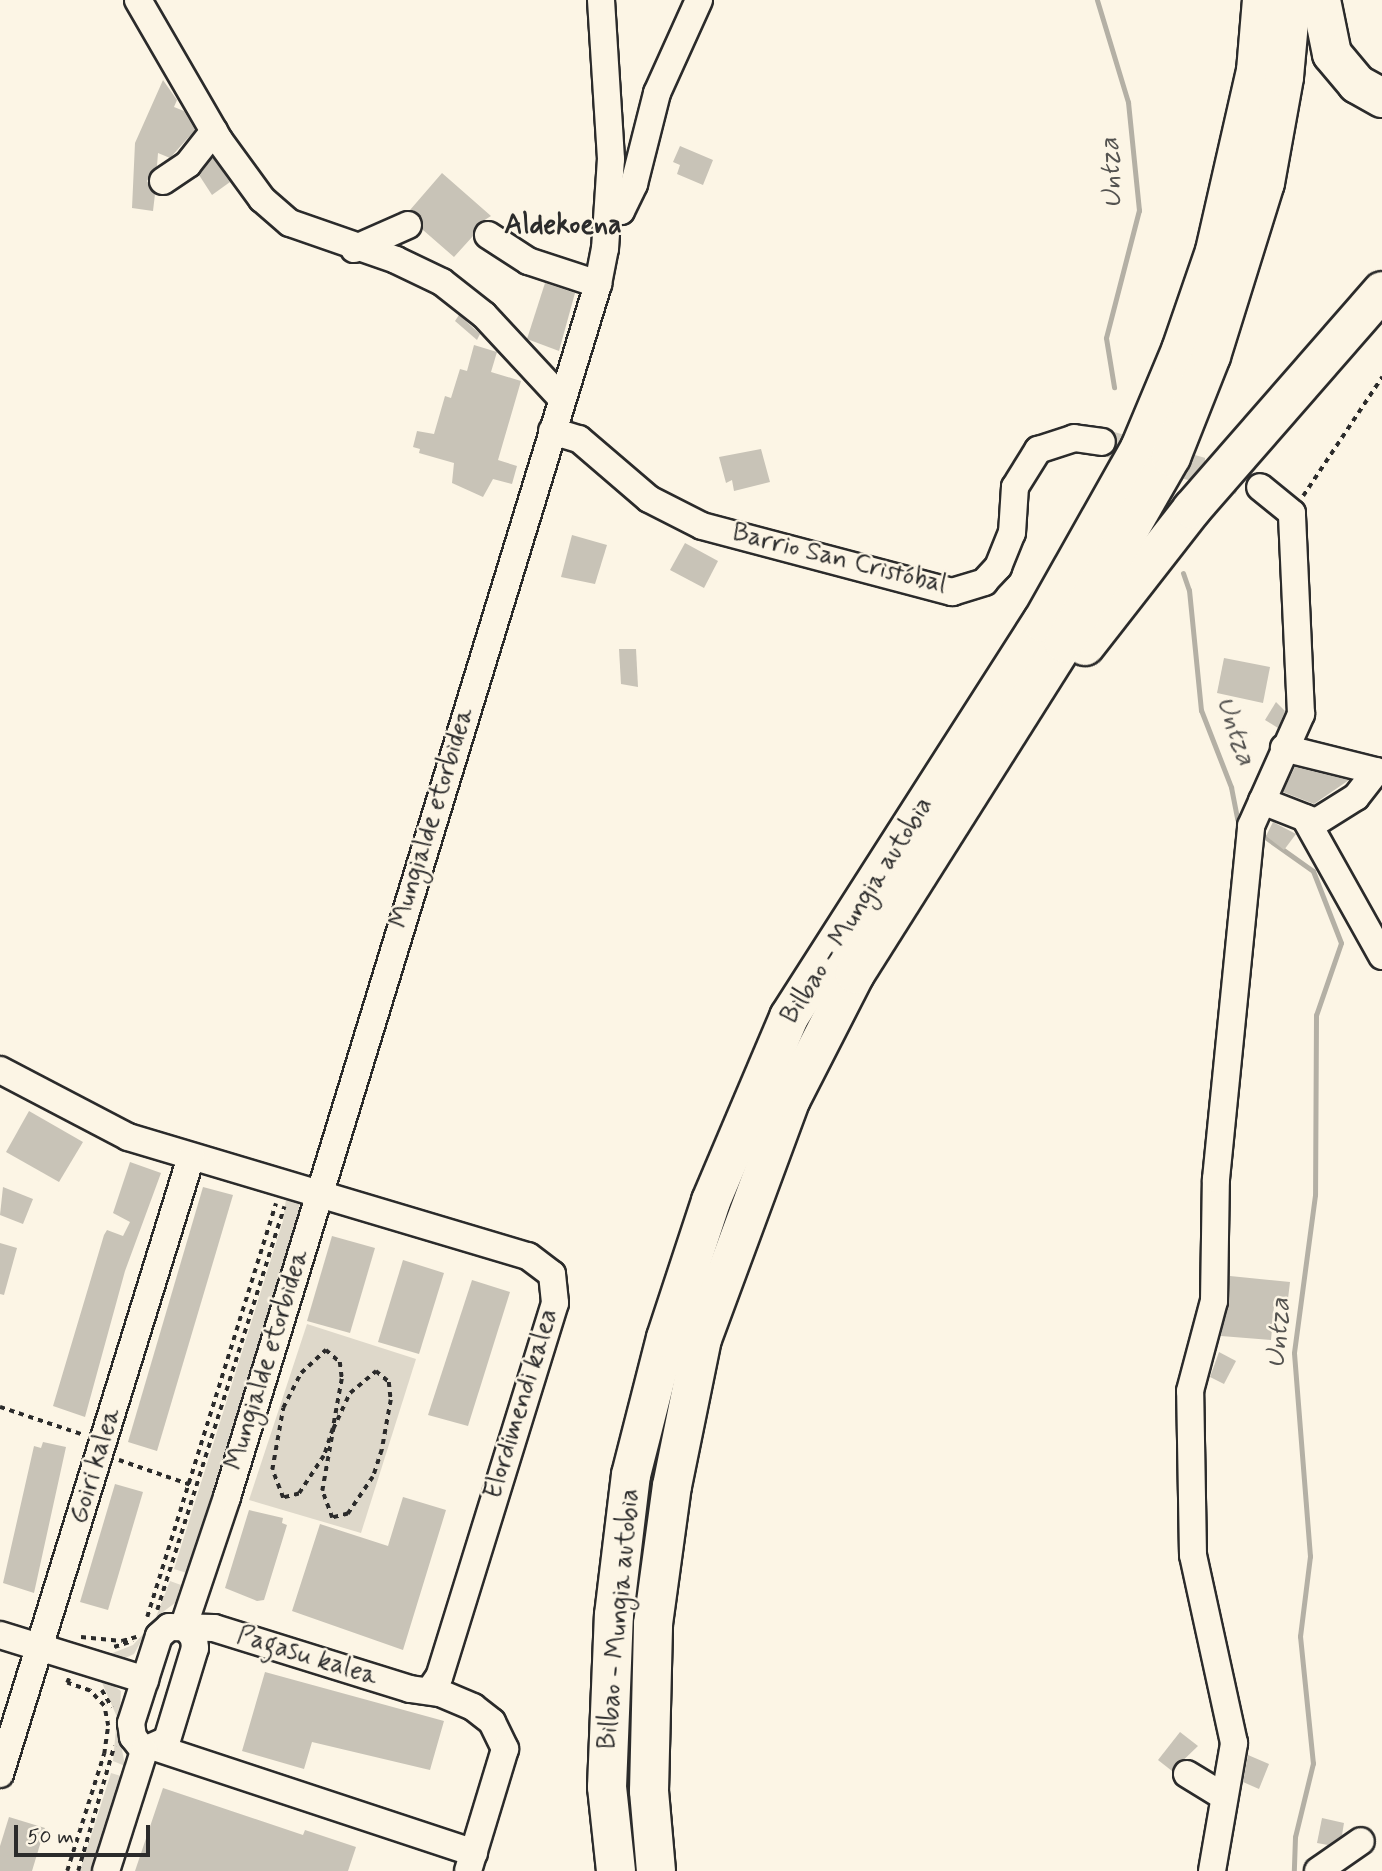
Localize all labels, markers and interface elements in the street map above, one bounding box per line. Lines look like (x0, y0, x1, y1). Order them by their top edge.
water label: Untza (1093, 137, 1131, 209)
district label: Aldekoena (504, 209, 622, 243)
street label: Barrio San Cristóbal (728, 518, 950, 602)
water label: Untza (1208, 692, 1262, 770)
street label: Mungialde etorbidea (385, 705, 481, 931)
street label: Bilbao - Mungia autobia (775, 792, 941, 1030)
street label: Mungialde etorbidea (220, 1247, 316, 1473)
water label: Untza (1260, 1297, 1298, 1369)
street label: Elordimendi kalea (478, 1305, 566, 1503)
street label: Goiri kalea (64, 1404, 128, 1528)
street label: Bilbao - Mungia autobia (593, 1487, 647, 1751)
street label: Pagasu kalea (233, 1621, 381, 1693)
scale bar (18, 1812, 154, 1856)
text: 50 m (27, 1823, 74, 1851)

